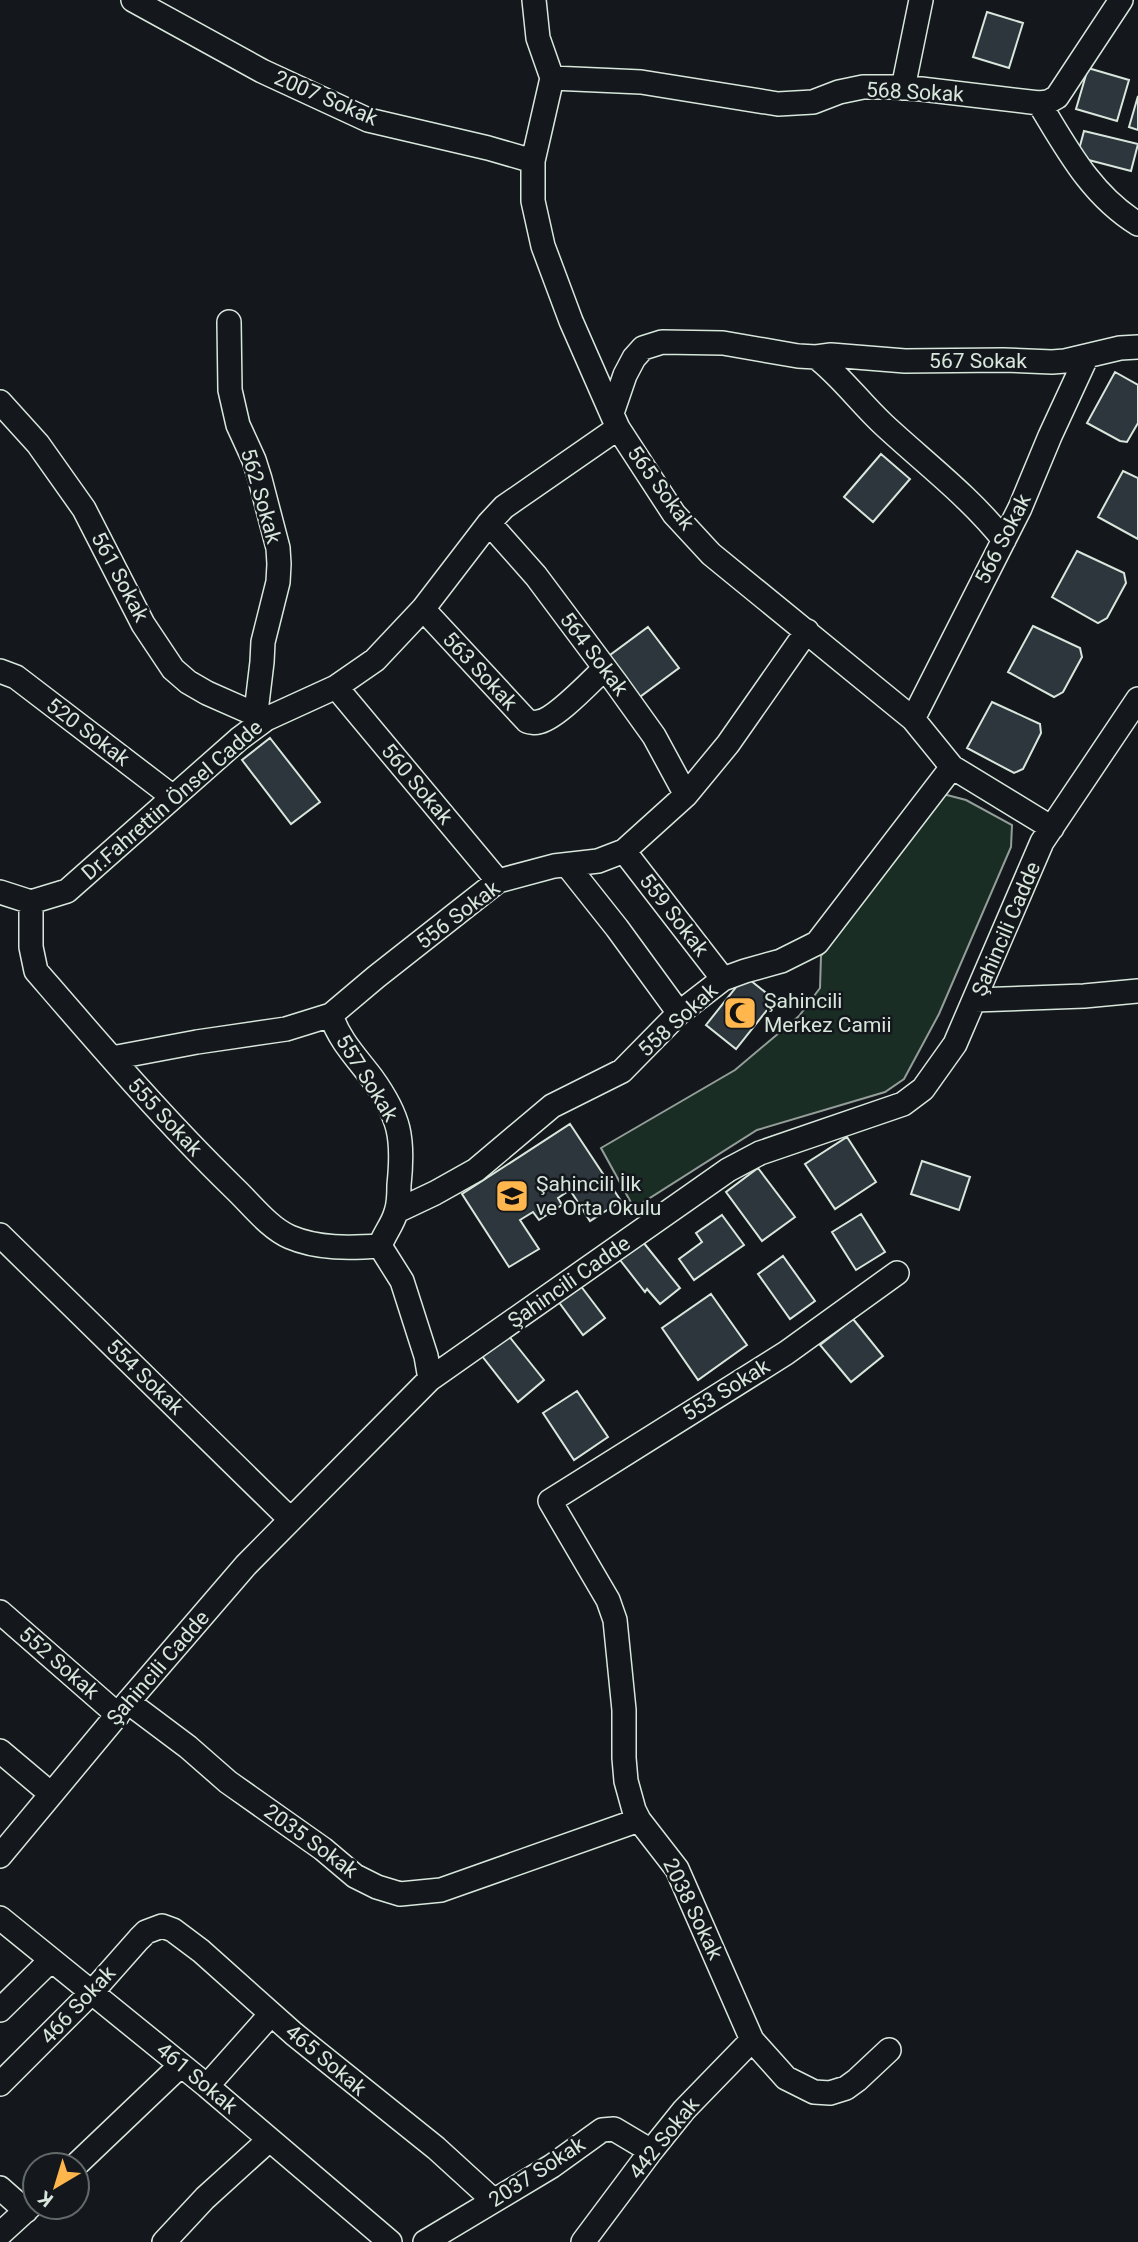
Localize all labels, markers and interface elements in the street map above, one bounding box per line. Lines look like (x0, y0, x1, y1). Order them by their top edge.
street label: 2007 Sokak (271, 66, 381, 131)
street label: 568 Sokak (866, 77, 965, 107)
street label: 567 Sokak (929, 349, 1027, 373)
street label: 565 Sokak (623, 441, 700, 535)
street label: 562 Sokak (236, 446, 286, 547)
street label: 566 Sokak (970, 490, 1036, 588)
street label: 561 Sokak (86, 528, 154, 626)
street label: 564 Sokak (555, 608, 633, 701)
street label: 563 Sokak (438, 627, 522, 715)
street label: 520 Sokak (42, 693, 135, 771)
street label: Dr.Fahrettin Önsel Cadde (77, 715, 267, 885)
street label: 560 Sokak (376, 739, 458, 829)
street label: Şahincili Cadde (967, 858, 1045, 1000)
street label: 559 Sokak (634, 869, 714, 961)
street label: 556 Sokak (412, 876, 505, 954)
street label: 558 Sokak (634, 978, 723, 1062)
place label: Şahincili Merkez Camii (764, 989, 892, 1037)
mosque icon: Şahincili Merkez Camii (721, 994, 759, 1032)
street label: 557 Sokak (331, 1030, 403, 1126)
street label: 555 Sokak (123, 1073, 207, 1161)
place label: Şahincili İlk ve Orta Okulu (536, 1172, 661, 1220)
school or university icon: Şahincili İlk ve Orta Okulu (493, 1177, 531, 1215)
street label: Şahincili Cadde (503, 1231, 635, 1333)
street label: 554 Sokak (101, 1334, 189, 1420)
street label: 553 Sokak (678, 1354, 774, 1426)
street label: Şahincili Cadde (102, 1606, 214, 1730)
street label: 552 Sokak (14, 1622, 104, 1704)
street label: 2035 Sokak (260, 1799, 363, 1883)
street label: 2038 Sokak (658, 1854, 728, 1964)
street label: 466 Sokak (36, 1961, 120, 2049)
street label: 465 Sokak (281, 2019, 371, 2101)
street label: 461 Sokak (152, 2037, 242, 2119)
street label: 442 Sokak (624, 2092, 704, 2184)
street label: 2037 Sokak (485, 2132, 590, 2212)
north arrow (21, 2151, 91, 2221)
text: K (33, 2186, 58, 2212)

